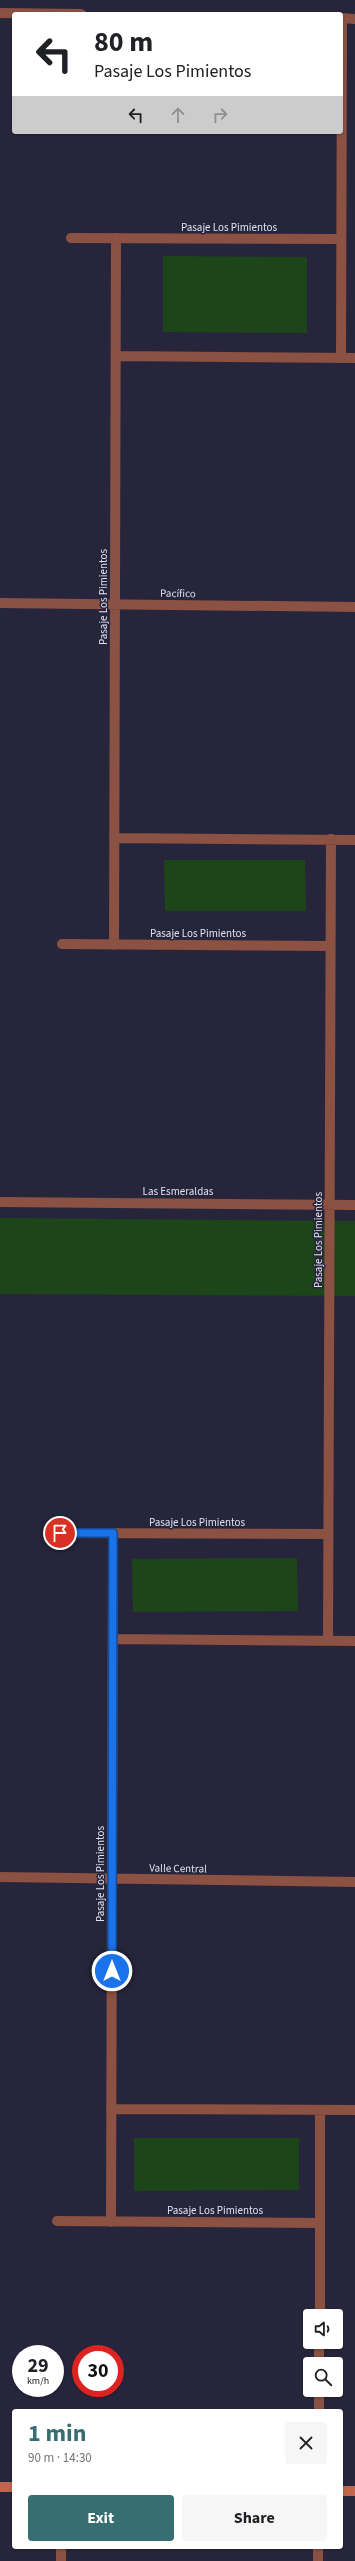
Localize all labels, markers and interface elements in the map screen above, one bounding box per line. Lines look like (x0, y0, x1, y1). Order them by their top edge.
text: 80 m (94, 22, 153, 62)
icon: left (28, 28, 80, 80)
text: Pasaje Los Pimientos (94, 59, 251, 84)
icon: left (125, 104, 147, 126)
icon: ahead (167, 104, 189, 126)
icon: right (209, 104, 231, 126)
street label: Pasaje Los Pimientos (181, 220, 277, 235)
street label: Pasaje Los Pimientos (96, 549, 111, 645)
street label: Pacífico (160, 586, 196, 601)
street label: Pasaje Los Pimientos (150, 926, 246, 941)
street label: Las Esmeraldas (143, 1184, 214, 1199)
street label: Pasaje Los Pimientos (311, 1192, 326, 1288)
street label: Pasaje Los Pimientos (149, 1515, 245, 1530)
pin (43, 1516, 77, 1550)
icon: arrive (49, 1522, 71, 1544)
street label: Pasaje Los Pimientos (93, 1826, 108, 1922)
street label: Valle Central (149, 1860, 207, 1877)
position arrow (91, 1950, 133, 1992)
street label: Pasaje Los Pimientos (167, 2203, 263, 2218)
map controls (303, 2309, 343, 2397)
button: sound (303, 2309, 343, 2349)
speed limit sign: 30 (72, 2345, 124, 2397)
text: 29 (27, 2352, 49, 2380)
button: search (303, 2357, 343, 2397)
text: km/h (27, 2374, 49, 2388)
text: 1 min (28, 2416, 86, 2451)
button: close (285, 2422, 327, 2464)
text: 90 m · 14:30 (28, 2449, 92, 2467)
button: Exit (28, 2495, 174, 2541)
button: Share (182, 2495, 327, 2541)

